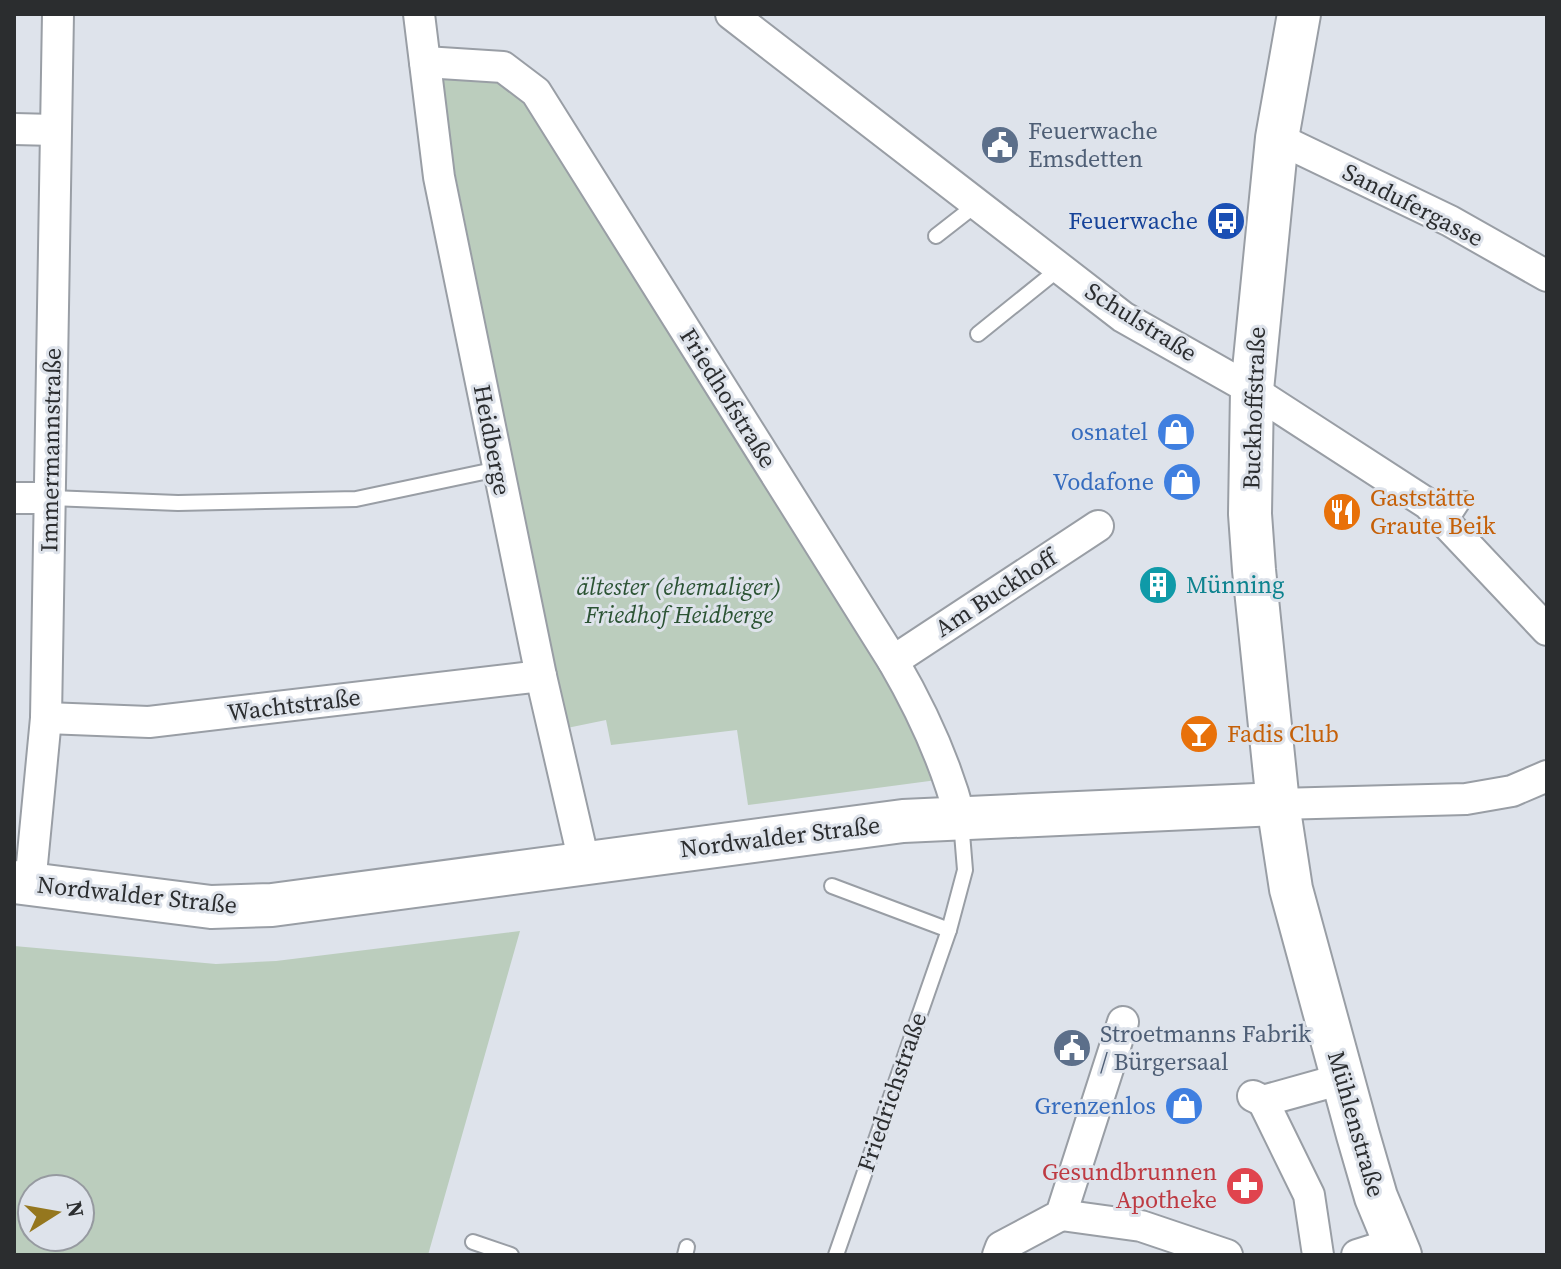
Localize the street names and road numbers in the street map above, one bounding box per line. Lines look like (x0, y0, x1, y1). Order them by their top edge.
street label: Sandufergasse (1337, 155, 1489, 254)
street label: Schulstraße (1079, 274, 1203, 369)
street label: Friedhofstraße (672, 321, 785, 474)
street label: Buckhoffstraße (1234, 326, 1273, 490)
street label: Immermannstraße (32, 348, 69, 552)
street label: Heidberge (466, 382, 519, 498)
street label: Am Buckhoff (928, 540, 1065, 644)
street label: Wachtstraße (225, 680, 362, 729)
street label: Nordwalder Straße (678, 808, 882, 865)
street label: Nordwalder Straße (35, 868, 239, 921)
street label: Friedrichstraße (849, 1008, 934, 1176)
street label: Mühlenstraße (1320, 1047, 1393, 1201)

